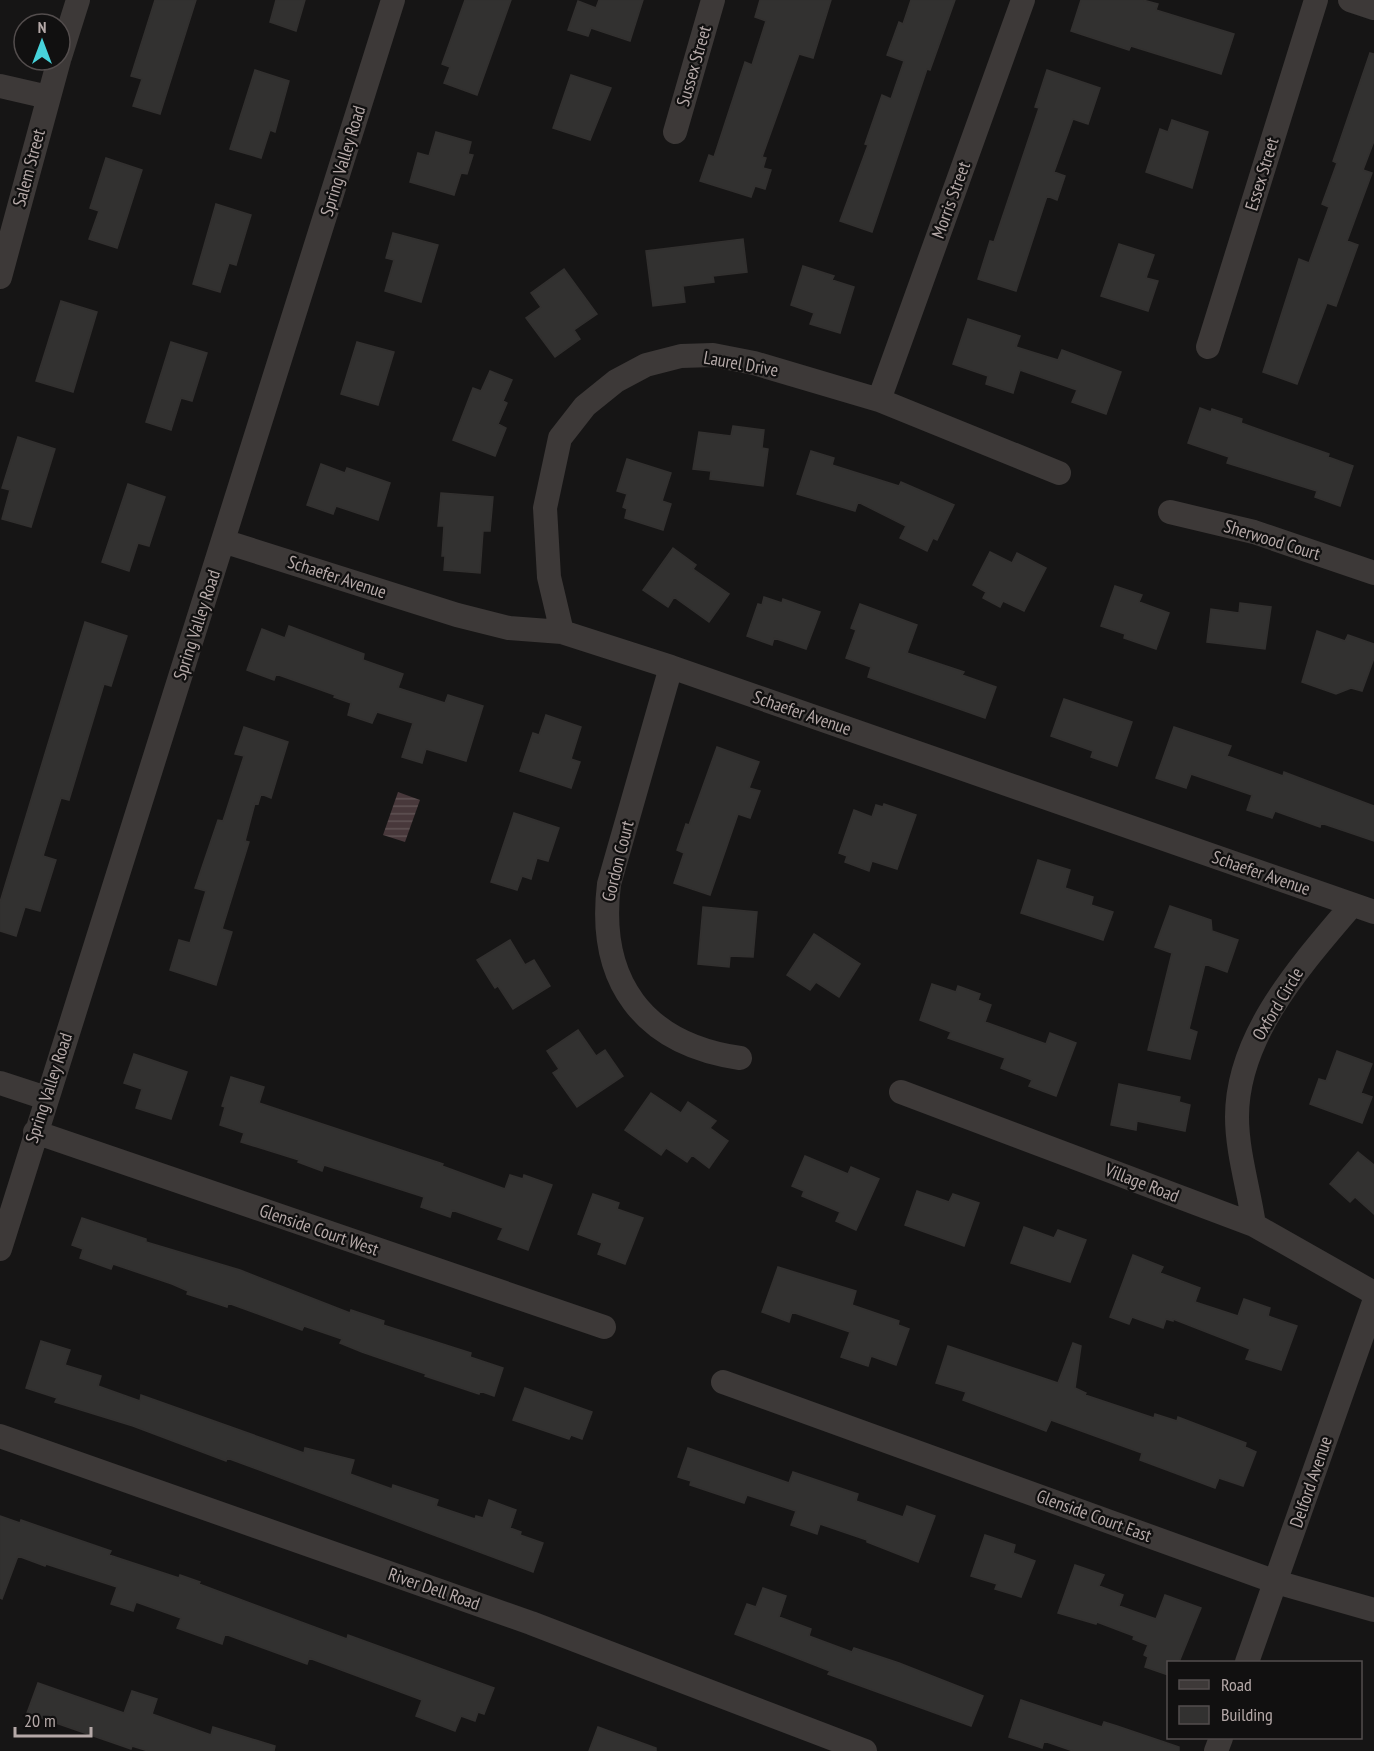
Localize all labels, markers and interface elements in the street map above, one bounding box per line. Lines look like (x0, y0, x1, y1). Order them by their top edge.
north arrow (12, 12, 72, 72)
text: N (38, 17, 46, 37)
street label: Sussex Street (671, 23, 716, 109)
street label: Spring Valley Road (315, 103, 370, 219)
street label: Salem Street (7, 127, 50, 209)
street label: Essex Street (1240, 135, 1284, 213)
street label: Morris Street (926, 158, 975, 241)
street label: Laurel Drive (702, 346, 780, 381)
street label: Sherwood Court (1221, 514, 1323, 565)
street label: Schaefer Avenue (285, 550, 389, 603)
street label: Spring Valley Road (168, 567, 225, 683)
street label: Schaefer Avenue (750, 685, 854, 740)
street label: Gordon Court (596, 818, 639, 904)
street label: Schaefer Avenue (1209, 845, 1313, 900)
street label: Oxford Circle (1247, 963, 1308, 1044)
street label: Spring Valley Road (20, 1030, 77, 1146)
street label: Village Road (1101, 1158, 1183, 1207)
street label: Glenside Court West (257, 1198, 382, 1261)
street label: Delford Avenue (1284, 1433, 1337, 1530)
street label: Glenside Court East (1033, 1484, 1155, 1547)
street label: River Dell Road (385, 1562, 483, 1615)
legend (1167, 1661, 1362, 1739)
text: Road (1221, 1673, 1252, 1696)
scale bar (15, 1700, 92, 1738)
text: Building (1221, 1703, 1273, 1726)
text: 20 m (24, 1709, 56, 1732)

